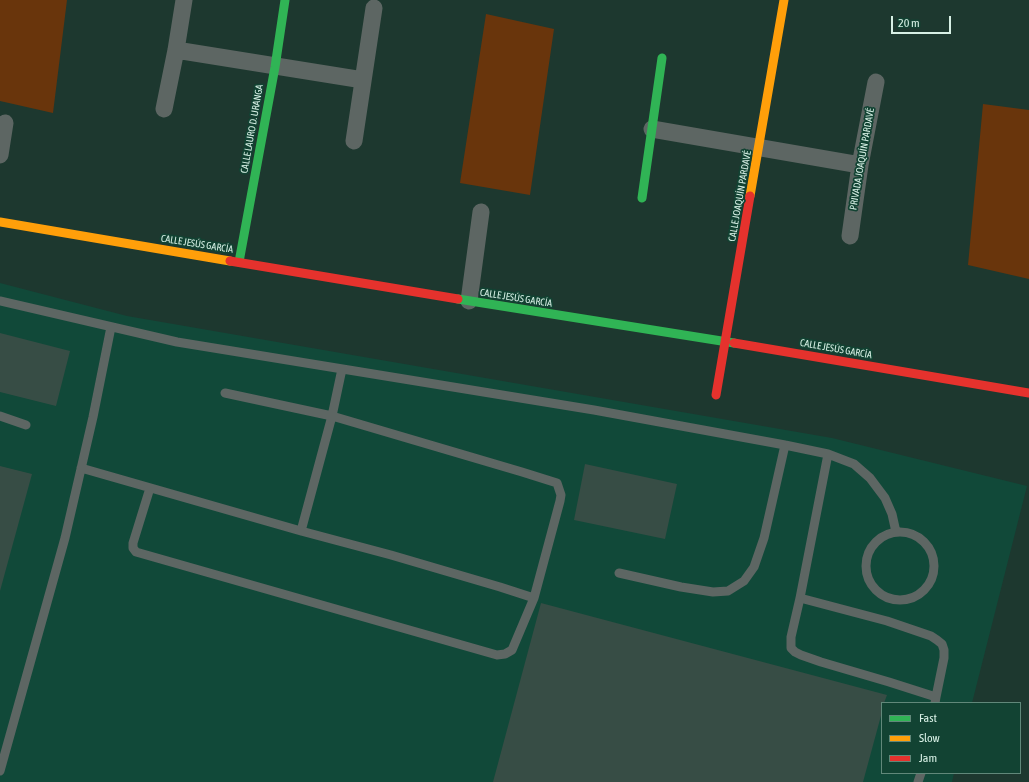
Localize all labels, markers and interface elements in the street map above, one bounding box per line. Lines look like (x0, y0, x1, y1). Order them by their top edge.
scale bar (893, 8, 953, 34)
text: 20 m (898, 16, 920, 30)
street label: CALLE LAURO D. URANGA (238, 84, 266, 174)
street label: PRIVADA JOAQUÍN PARDAVÉ (847, 107, 877, 211)
street label: CALLE JOAQUÍN PARDAVÉ (726, 150, 754, 242)
street label: CALLE JESÚS GARCÍA (160, 232, 234, 256)
street label: CALLE JESÚS GARCÍA (479, 286, 553, 310)
street label: CALLE JESÚS GARCÍA (799, 337, 873, 361)
legend (881, 702, 1021, 774)
text: Fast (919, 711, 937, 725)
text: Slow (919, 731, 940, 745)
text: Jam (919, 751, 937, 765)

